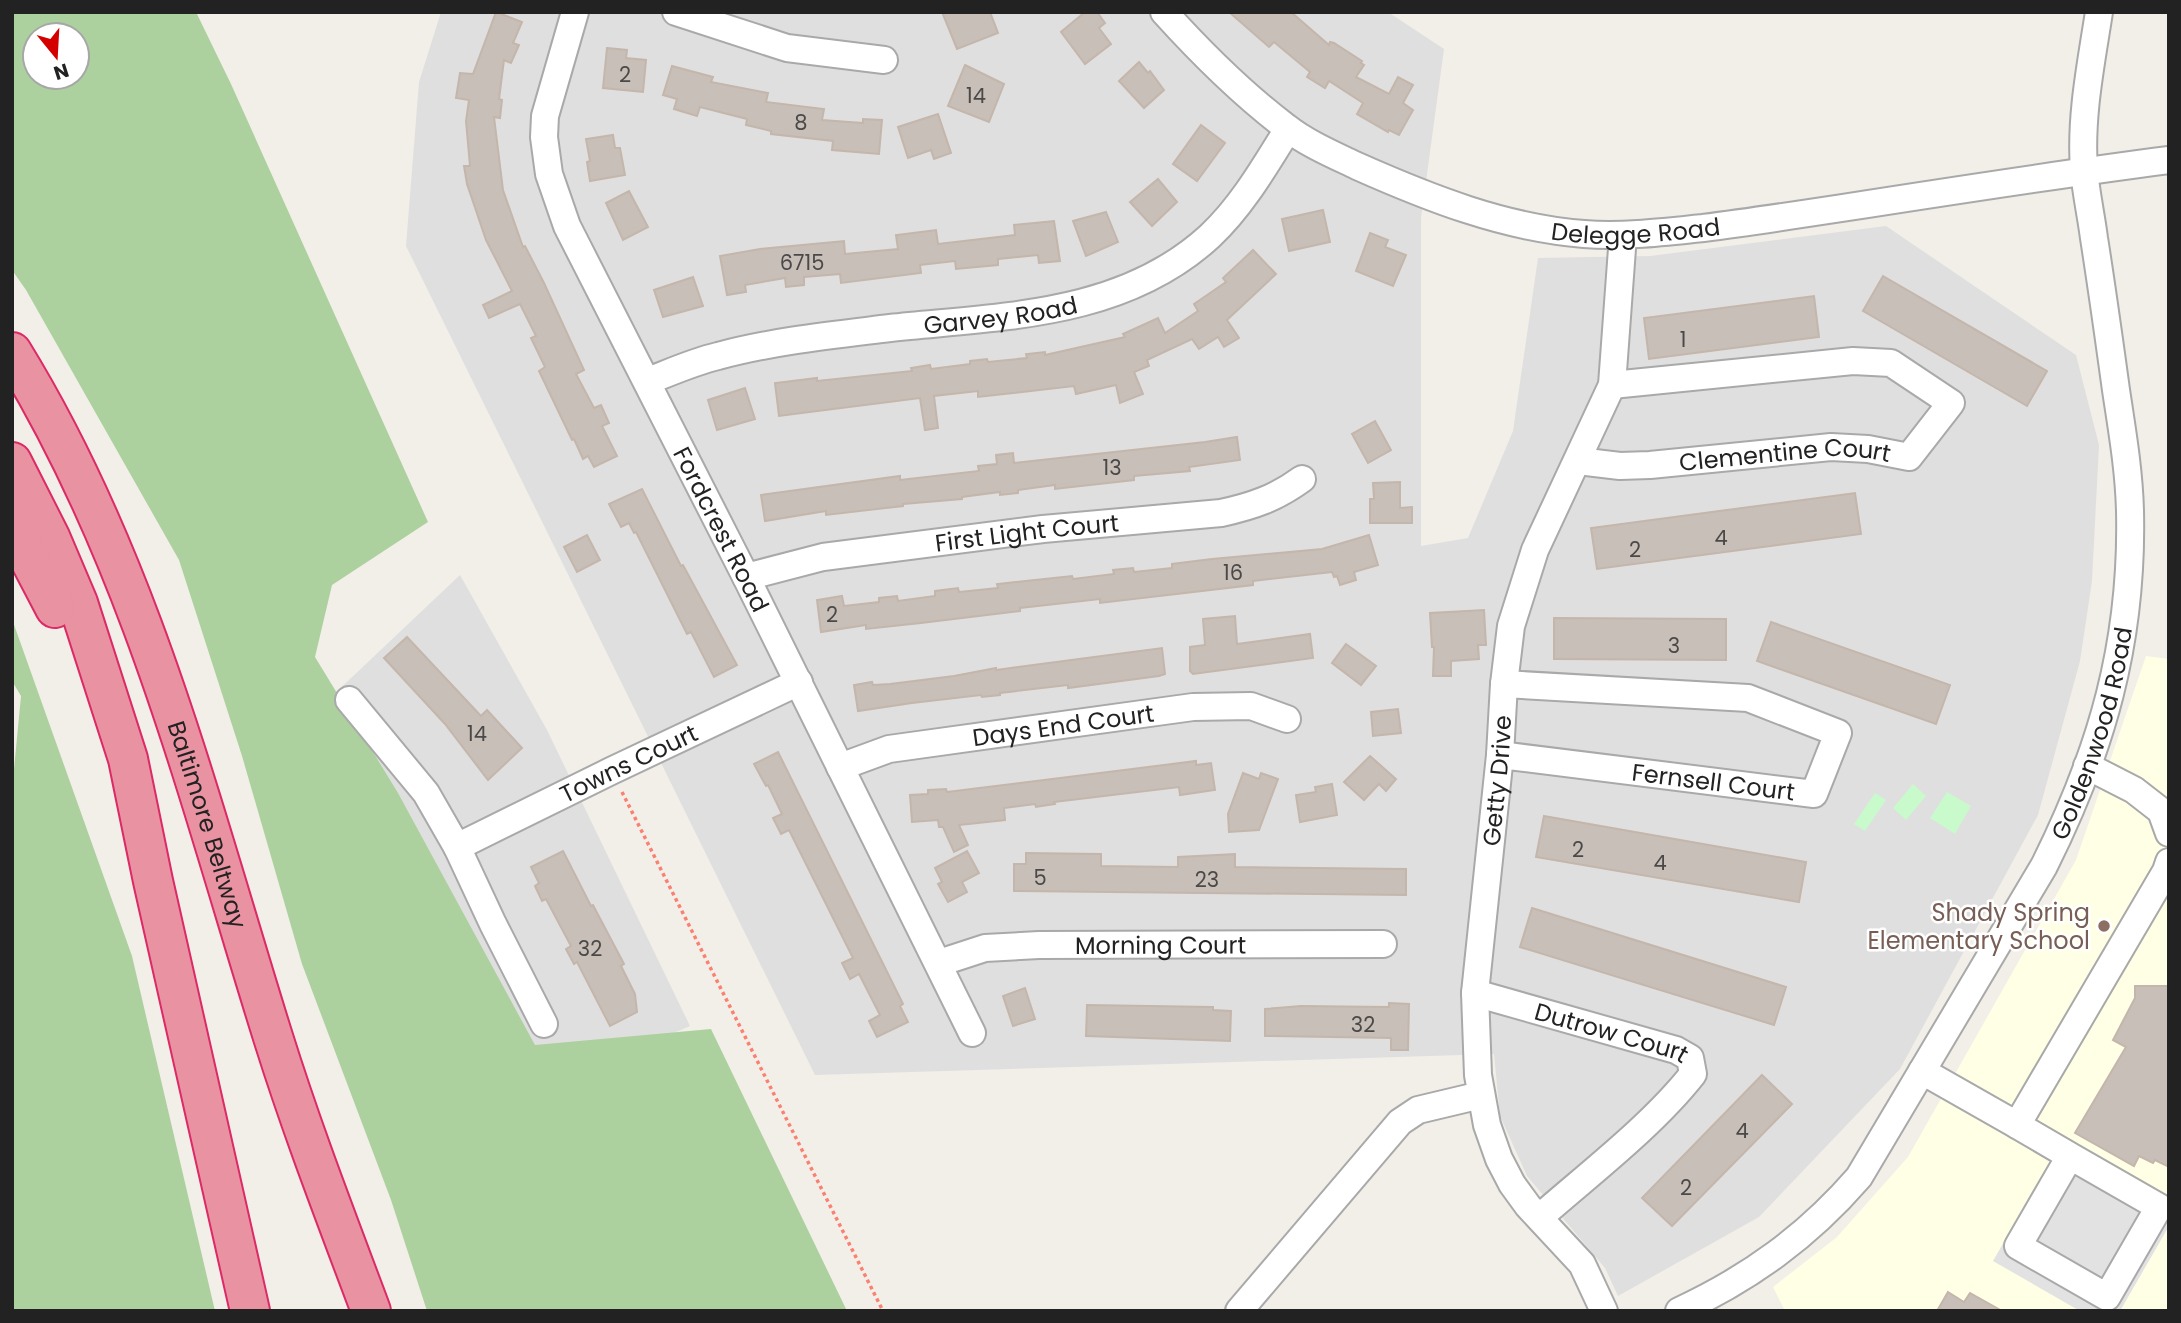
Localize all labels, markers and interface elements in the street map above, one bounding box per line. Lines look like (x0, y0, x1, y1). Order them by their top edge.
north arrow (21, 21, 91, 91)
text: N (50, 57, 72, 87)
house number: 2 (619, 60, 631, 89)
house number: 14 (966, 81, 986, 110)
house number: 8 (794, 108, 808, 137)
street label: Delegge Road (1549, 209, 1722, 251)
house number: 6715 (780, 248, 824, 277)
street label: Garvey Road (922, 288, 1080, 341)
house number: 1 (1680, 325, 1686, 354)
street label: Clementine Court (1678, 430, 1894, 479)
street label: Fordcrest Road (666, 441, 777, 617)
house number: 13 (1102, 453, 1122, 482)
street label: First Light Court (933, 506, 1120, 559)
house number: 4 (1714, 523, 1728, 552)
house number: 2 (1629, 535, 1641, 564)
house number: 16 (1223, 558, 1243, 587)
house number: 2 (826, 600, 838, 629)
street label: Goldenwood Road (2043, 624, 2140, 845)
house number: 3 (1668, 631, 1680, 660)
street label: Days End Court (970, 696, 1156, 754)
street label: Getty Drive (1474, 714, 1519, 848)
street label: Baltimore Beltway (160, 716, 256, 933)
street label: Towns Court (554, 716, 703, 810)
house number: 14 (467, 719, 487, 748)
street label: Fernsell Court (1630, 755, 1797, 808)
house number: 2 (1572, 835, 1584, 864)
house number: 4 (1653, 848, 1667, 877)
house number: 5 (1033, 863, 1047, 892)
house number: 23 (1195, 865, 1219, 894)
place label: Shady Spring Elementary School (1867, 896, 2090, 957)
marker: Shady Spring Elementary School (2096, 918, 2112, 934)
street label: Morning Court (1075, 928, 1246, 961)
house number: 32 (578, 934, 602, 963)
street label: Dutrow Court (1531, 994, 1695, 1070)
house number: 32 (1351, 1010, 1375, 1039)
house number: 4 (1735, 1116, 1749, 1145)
house number: 2 (1680, 1173, 1692, 1202)

